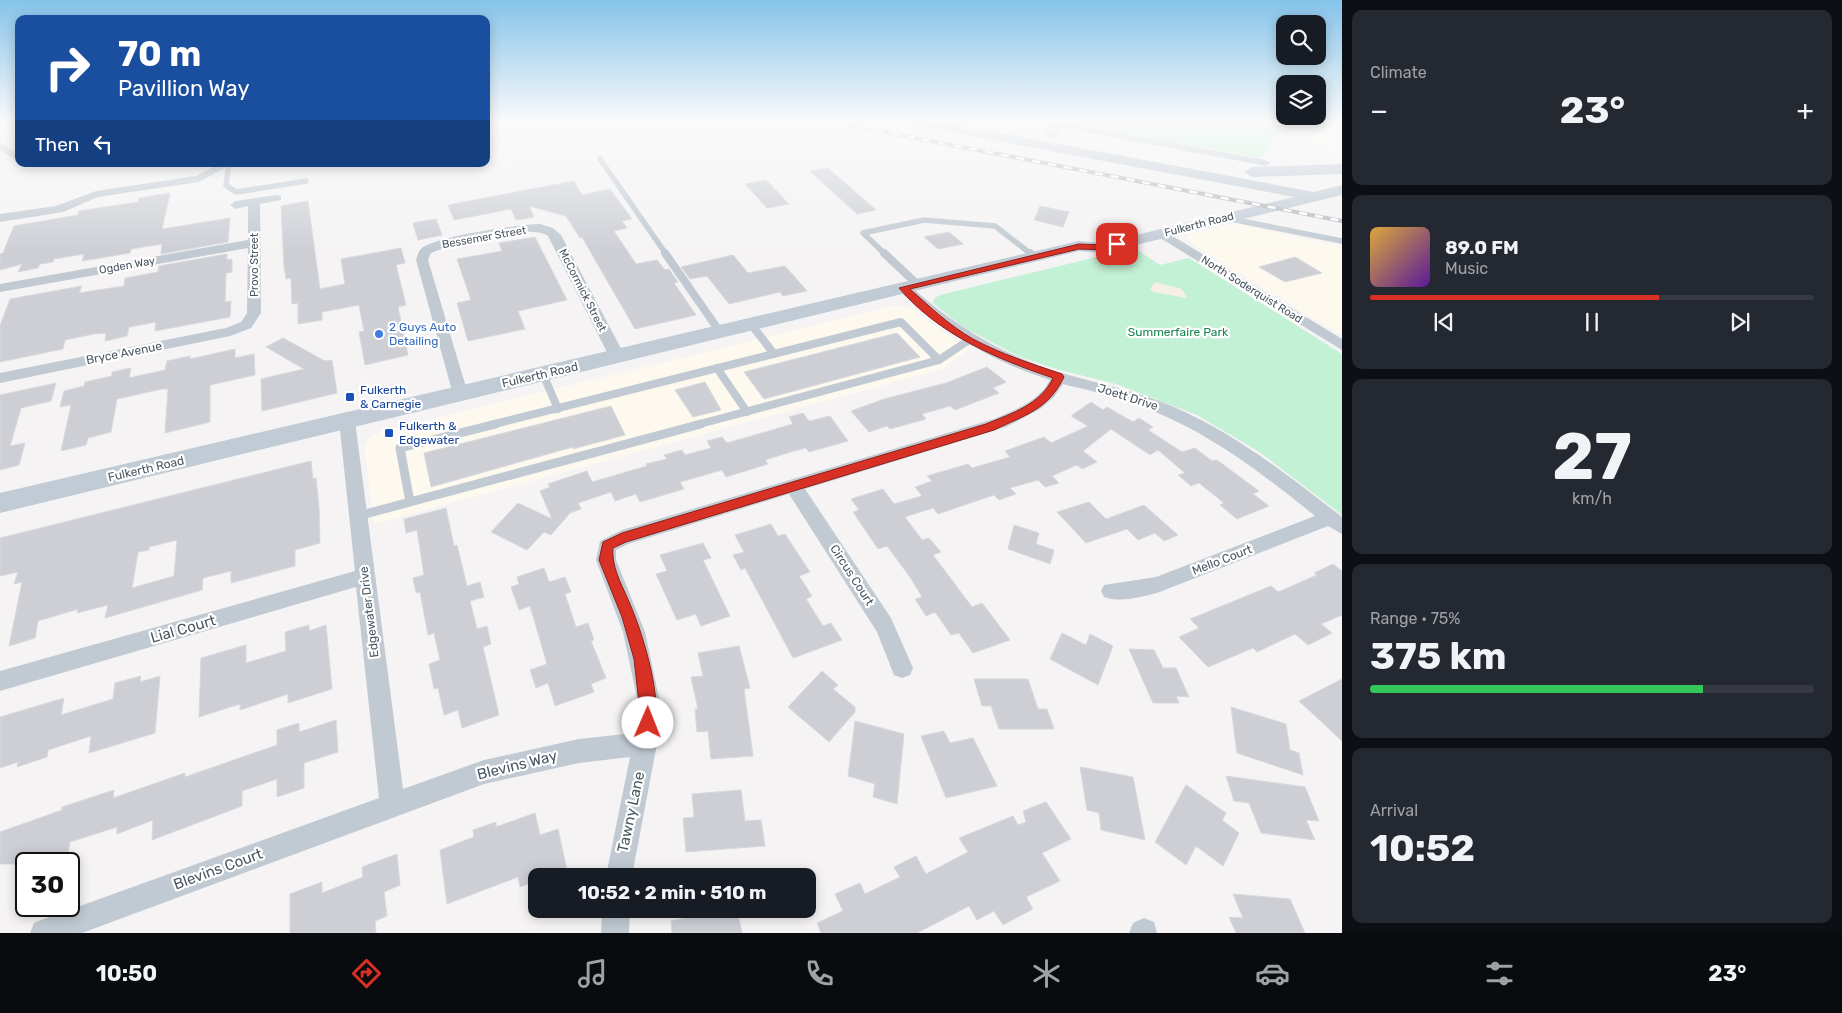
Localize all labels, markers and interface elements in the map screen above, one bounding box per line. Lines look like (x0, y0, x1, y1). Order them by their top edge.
map controls (1276, 15, 1326, 125)
button: search (1276, 15, 1326, 65)
text: 70 m (118, 33, 201, 75)
icon: right (35, 35, 100, 100)
text: Climate (1370, 63, 1427, 82)
text: Pavillion Way (118, 75, 250, 102)
button: layers (1276, 75, 1326, 125)
text: 23° (1560, 87, 1625, 133)
text: − (1370, 94, 1388, 127)
text: + (1797, 94, 1814, 127)
icon: left (89, 130, 117, 158)
text: Then (35, 133, 79, 156)
street label: Fulkerth Road (1163, 210, 1235, 239)
pin (1096, 223, 1138, 265)
street label: Bessemer Street (441, 224, 528, 251)
icon: arrive (1103, 230, 1131, 258)
street label: Provo Street (248, 232, 261, 297)
text: 89.0 FM (1445, 236, 1519, 259)
street label: McCormick Street (556, 247, 609, 334)
street label: North Soderquist Road (1199, 253, 1304, 326)
street label: Ogden Way (98, 254, 156, 277)
text: Music (1445, 259, 1488, 278)
icon: previous (1430, 308, 1458, 336)
icon: pause (1578, 308, 1606, 336)
icon: next (1726, 308, 1754, 336)
place label: 2 Guys Auto Detailing (389, 320, 456, 348)
park label: Summerfaire Park (1128, 325, 1229, 339)
marker: 2 Guys Auto Detailing (373, 328, 385, 340)
street label: Bryce Avenue (85, 339, 163, 367)
street label: Fulkerth Road (501, 359, 579, 391)
street label: Joett Drive (1096, 381, 1160, 413)
place label: Fulkerth & Carnegie (360, 383, 422, 411)
marker: Fulkerth & Carnegie (344, 391, 356, 403)
text: 27 (1552, 418, 1632, 495)
place label: Fulkerth & Edgewater (399, 419, 459, 447)
marker: Fulkerth & Edgewater (383, 427, 395, 439)
street label: Fulkerth Road (107, 453, 185, 485)
text: km/h (1572, 489, 1612, 508)
street label: Circus Court (827, 542, 877, 608)
street label: Mello Court (1190, 542, 1254, 578)
street label: Edgewater Drive (356, 565, 382, 658)
text: Range · 75% (1370, 609, 1461, 628)
street label: Lial Court (148, 611, 218, 647)
text: 375 km (1370, 633, 1507, 679)
position arrow (621, 696, 673, 748)
street label: Blevins Way (475, 746, 559, 784)
street label: Tawny Lane (614, 770, 648, 854)
text: Arrival (1370, 801, 1418, 820)
text: 10:52 (1370, 825, 1475, 871)
street label: Blevins Court (171, 845, 265, 893)
speed limit sign: 30 (15, 852, 80, 917)
text: 10:52 · 2 min · 510 m (578, 881, 766, 904)
icon: directions (349, 956, 384, 991)
icon: music (575, 956, 610, 991)
icon: phone (802, 956, 837, 991)
icon: climate (1029, 956, 1064, 991)
icon: car (1255, 956, 1290, 991)
icon: filters (1482, 956, 1517, 991)
text: 10:50 (96, 960, 157, 987)
text: 23° (1708, 960, 1746, 987)

